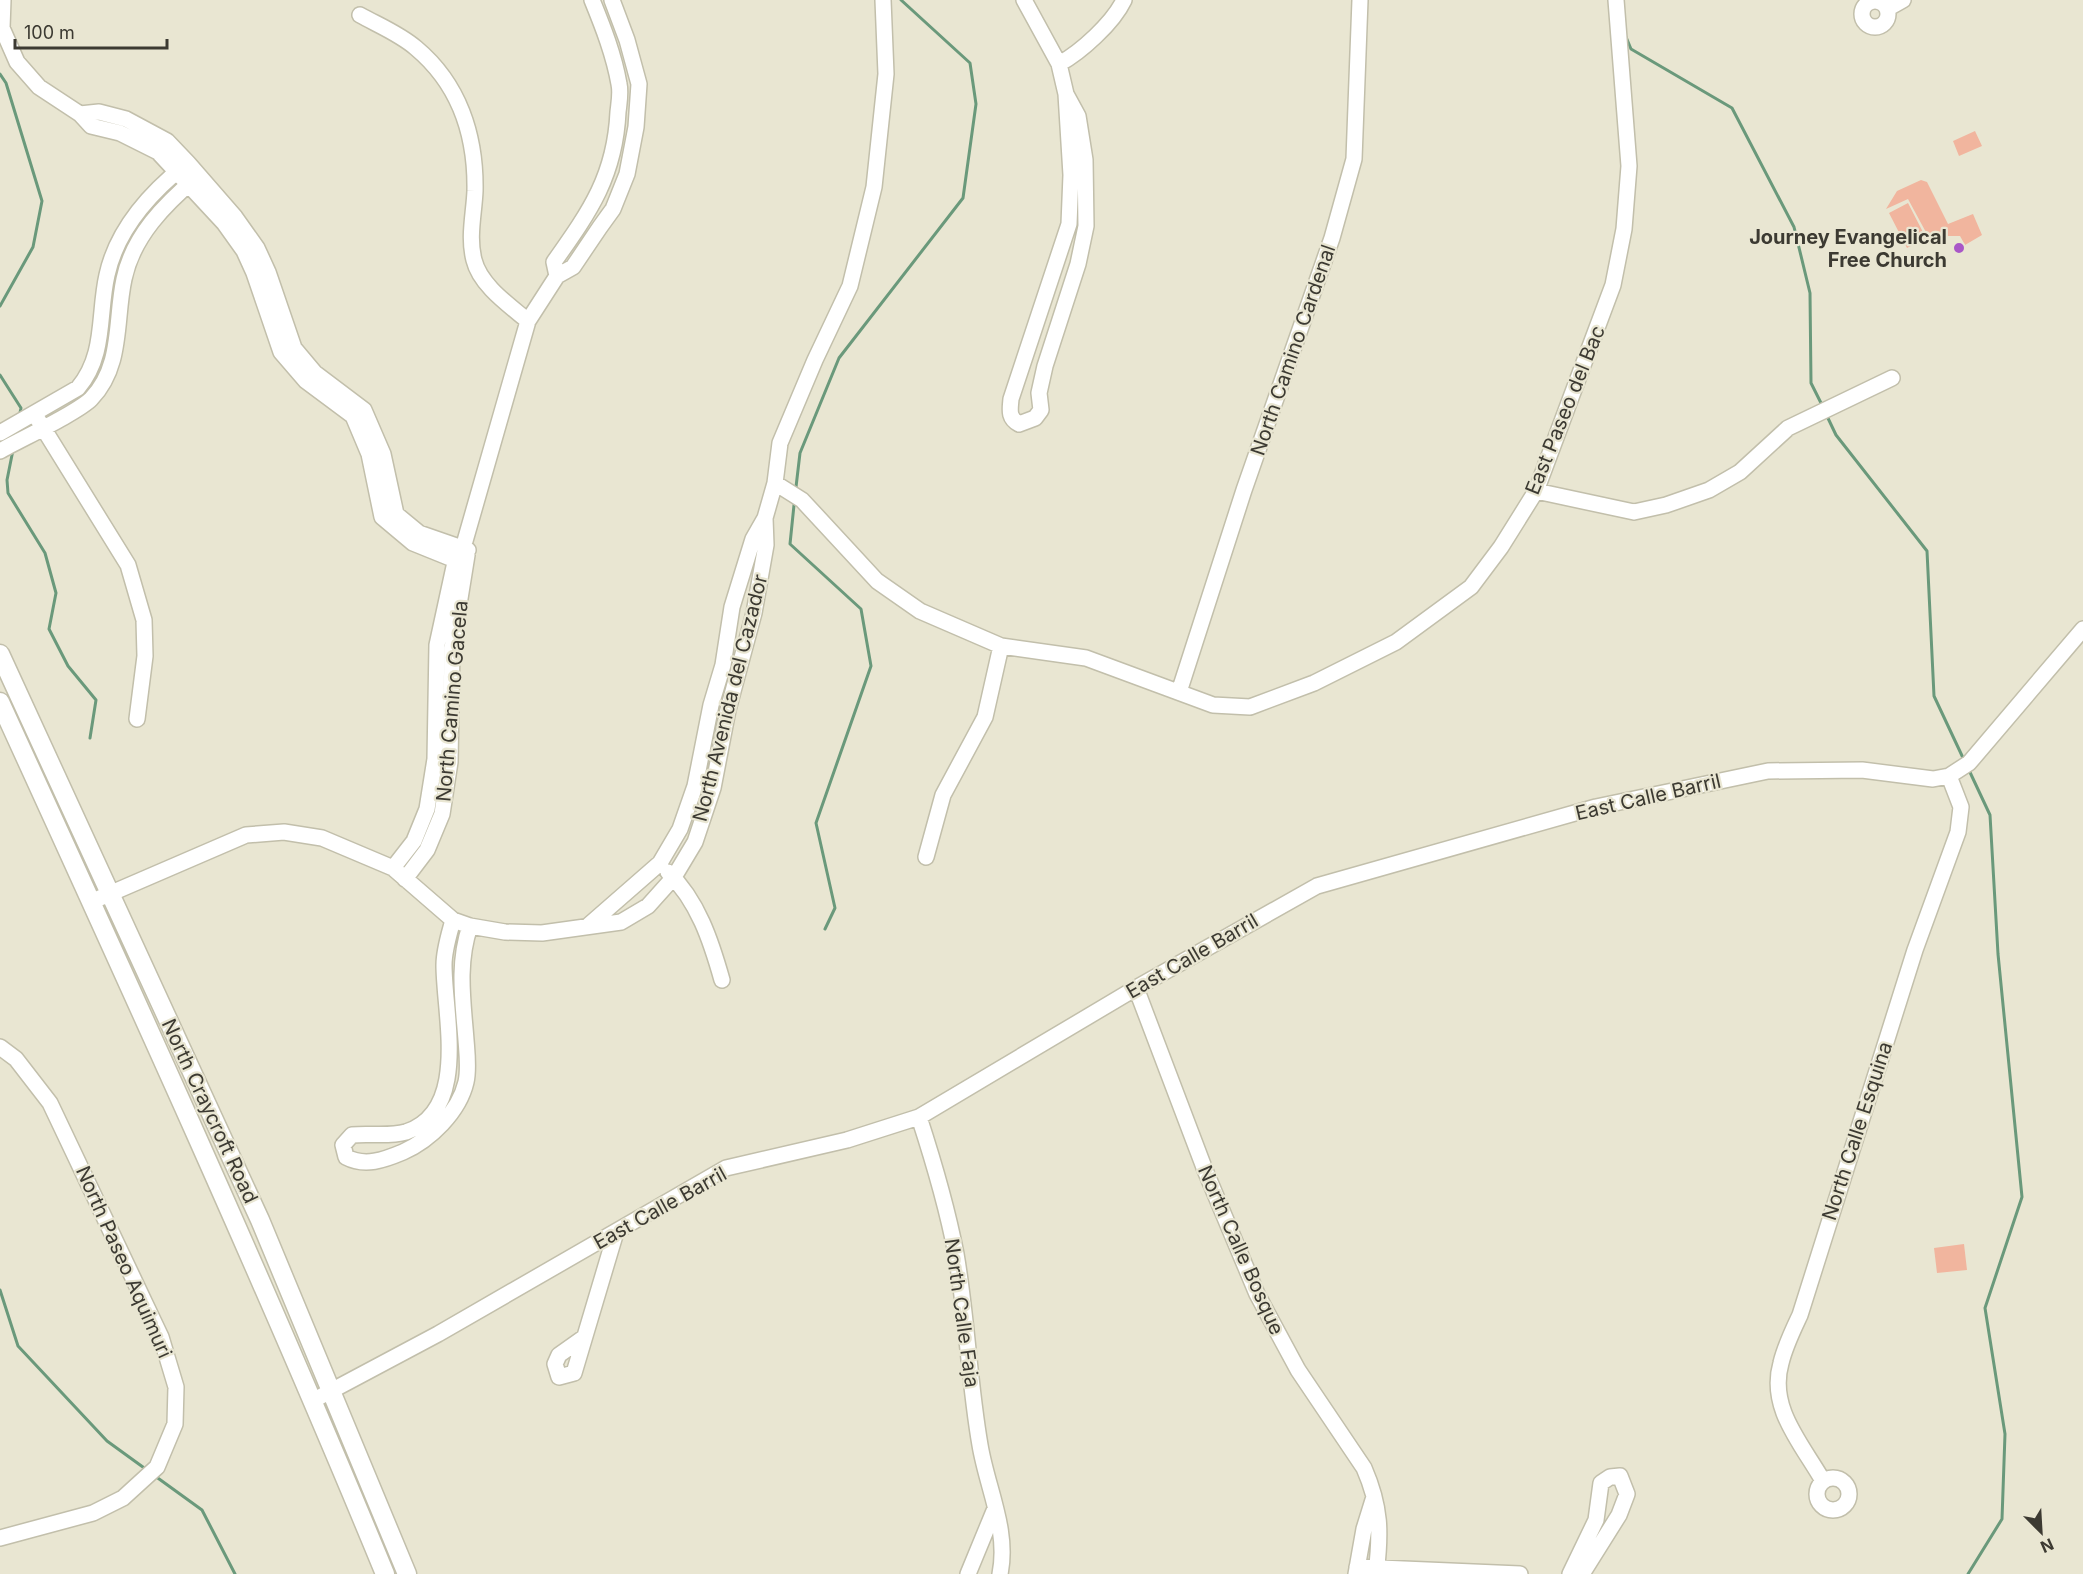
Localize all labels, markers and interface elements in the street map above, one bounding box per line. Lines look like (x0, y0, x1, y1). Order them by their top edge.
scale bar (15, 12, 166, 50)
text: 100 m (24, 22, 75, 43)
place label: Journey Evangelical Free Church (1749, 225, 1947, 272)
street label: North Camino Cardenal (1246, 241, 1340, 459)
marker: Journey Evangelical Free Church (1952, 241, 1966, 255)
street label: East Paseo del Bac (1520, 322, 1610, 498)
street label: North Avenida del Cazador (688, 571, 772, 824)
street label: North Camino Gacela (431, 599, 473, 803)
street label: East Calle Barril (1573, 769, 1723, 825)
street label: East Calle Barril (1122, 908, 1262, 1004)
street label: North Craycroft Road (157, 1015, 263, 1207)
street label: North Calle Esquina (1817, 1039, 1897, 1223)
street label: North Calle Bosque (1193, 1161, 1289, 1339)
street label: North Paseo Aquimuri (71, 1162, 177, 1362)
street label: East Calle Barril (589, 1162, 731, 1254)
street label: North Calle Faja (940, 1237, 984, 1389)
north arrow (2011, 1502, 2071, 1562)
text: N (2037, 1534, 2057, 1557)

